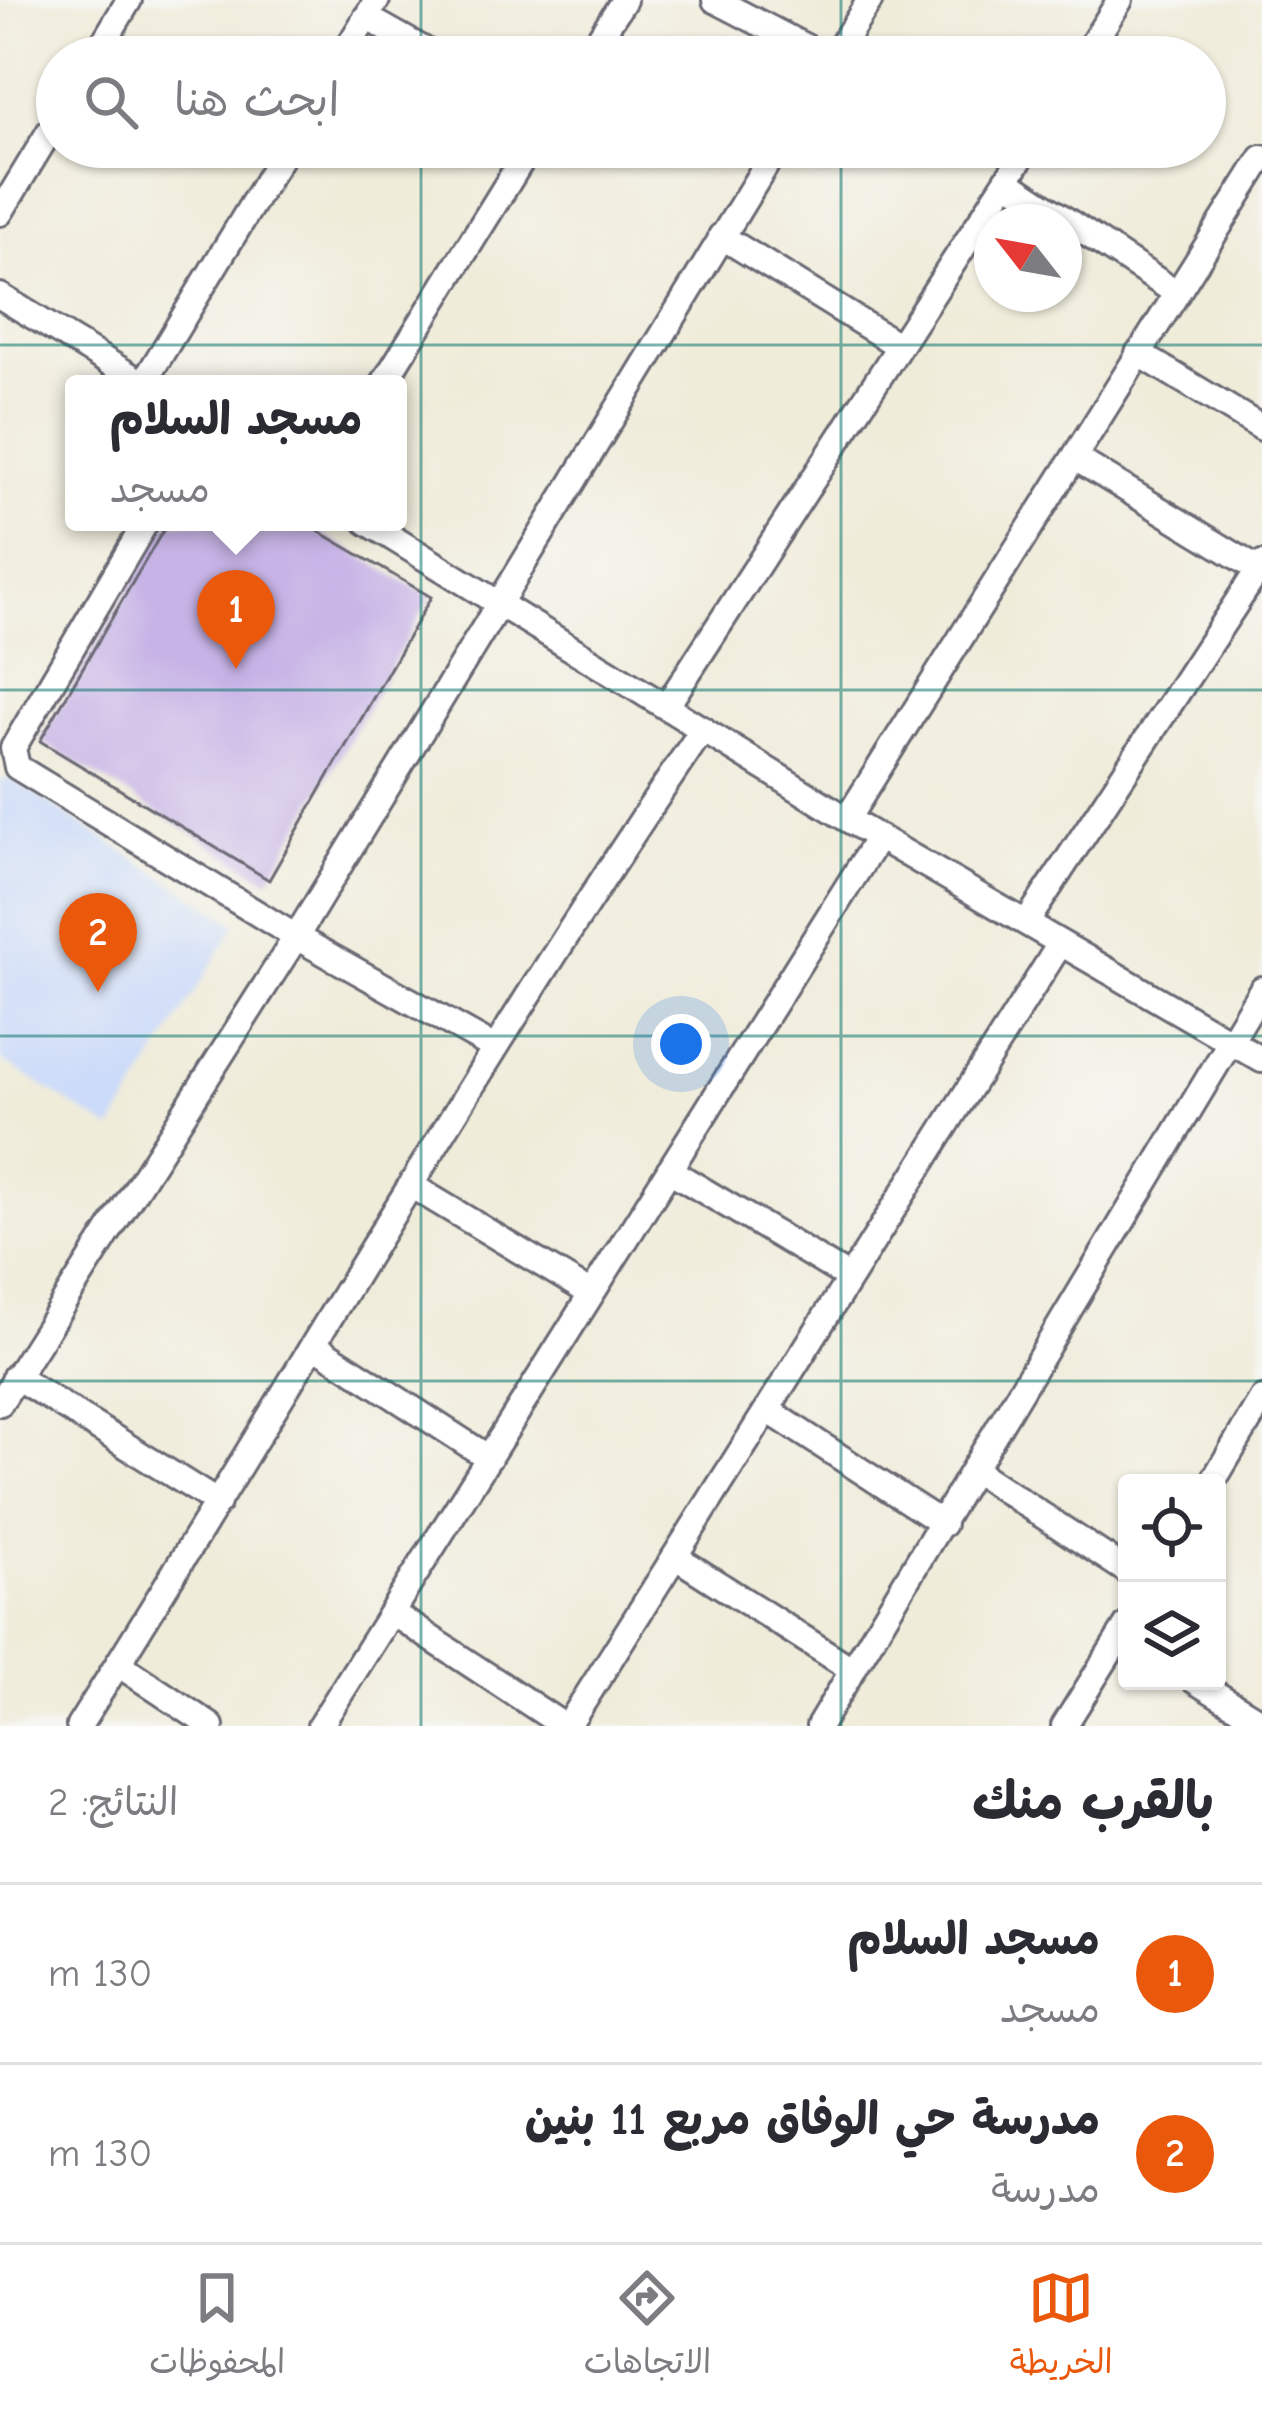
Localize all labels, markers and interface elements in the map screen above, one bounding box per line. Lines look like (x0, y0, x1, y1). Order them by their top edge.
search box (36, 36, 1226, 168)
icon: search (78, 69, 144, 135)
text: ابحث هنا (174, 74, 339, 126)
north arrow (974, 204, 1082, 312)
popup (65, 375, 407, 531)
text: مسجد السلام (110, 393, 362, 445)
text: مسجد (110, 467, 210, 512)
pin: 1 (197, 570, 275, 669)
pin: 2 (59, 893, 137, 992)
your location (651, 1014, 711, 1074)
map controls (1118, 1474, 1226, 1690)
button: locate (1118, 1474, 1226, 1582)
button: layers (1118, 1582, 1226, 1690)
text: بالقرب منك (972, 1772, 1214, 1831)
text: النتائج: 2 (48, 1780, 178, 1825)
text: مسجد السلام (847, 1913, 1100, 1965)
text: 130 m (48, 1951, 152, 1996)
text: 1 (1167, 1951, 1183, 1996)
text: مسجد (1000, 1987, 1100, 2032)
text: مدرسة حي الوفاق مربع 11 بنين (525, 2093, 1100, 2145)
text: 130 m (48, 2131, 152, 2176)
text: 2 (1165, 2131, 1185, 2176)
text: مدرسة (991, 2167, 1100, 2212)
tab: المحفوظات (149, 2265, 285, 2391)
tab: الاتجاهات (584, 2265, 711, 2391)
tab: الخريطة (1010, 2265, 1113, 2391)

